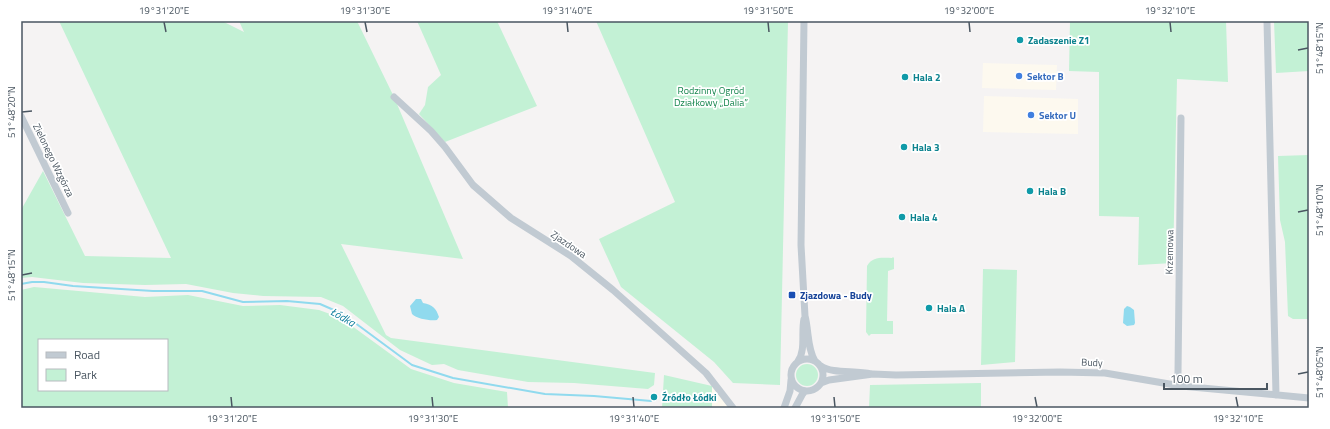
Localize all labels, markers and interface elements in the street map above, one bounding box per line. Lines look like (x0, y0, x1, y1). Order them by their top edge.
text: 19°31'20"E (139, 3, 190, 18)
text: 19°31'30"E (340, 3, 391, 18)
text: 19°31'40"E (542, 3, 593, 18)
text: 19°31'50"E (743, 3, 794, 18)
text: 19°32'00"E (944, 3, 995, 18)
text: 19°32'10"E (1145, 3, 1196, 18)
text: 51°48'15"N (1312, 22, 1327, 74)
place label: Zadaszenie Z1 (1028, 33, 1090, 48)
marker: Zadaszenie Z1 (1015, 35, 1025, 45)
place label: Sektor B (1027, 69, 1064, 84)
place label: Hala 2 (913, 70, 941, 85)
marker: Sektor B (1014, 71, 1024, 81)
marker: Hala 2 (900, 72, 910, 82)
park label: Rodzinny Ogród Działkowy „Dalia” (674, 83, 748, 110)
text: 51°48'20"N (4, 86, 19, 138)
place label: Sektor U (1039, 108, 1076, 123)
marker: Sektor U (1026, 110, 1036, 120)
street label: Zielonego Wzgórza (29, 121, 78, 199)
place label: Hala 3 (912, 140, 940, 155)
marker: Hala 3 (899, 142, 909, 152)
place label: Hala B (1038, 184, 1066, 199)
text: 51°48'10"N (1312, 184, 1327, 236)
marker: Hala B (1025, 186, 1035, 196)
place label: Hala 4 (910, 210, 938, 225)
marker: Hala 4 (897, 212, 907, 222)
street label: Zjazdowa (548, 227, 590, 262)
street label: Krzemowa (1162, 229, 1177, 275)
text: 51°48'15"N (4, 249, 19, 301)
place label: Zjazdowa - Budy (800, 288, 872, 303)
marker: Zjazdowa - Budy (787, 290, 797, 300)
place label: Hala A (937, 301, 965, 316)
marker: Hala A (924, 303, 934, 313)
water label: Łódka (328, 304, 359, 331)
legend (38, 339, 168, 391)
text: Road (74, 345, 100, 364)
text: 51°48'05"N (1312, 346, 1327, 398)
street label: Budy (1081, 355, 1103, 370)
text: Park (74, 365, 97, 384)
scale bar (1164, 365, 1267, 391)
text: 100 m (1170, 369, 1203, 388)
place label: Źródło Łódki (662, 390, 716, 405)
marker: Źródło Łódki (649, 392, 659, 402)
text: 19°31'20"E (207, 411, 258, 426)
text: 19°31'30"E (408, 411, 459, 426)
text: 19°31'40"E (609, 411, 660, 426)
text: 19°31'50"E (810, 411, 861, 426)
text: 19°32'00"E (1012, 411, 1063, 426)
text: 19°32'10"E (1213, 411, 1264, 426)

